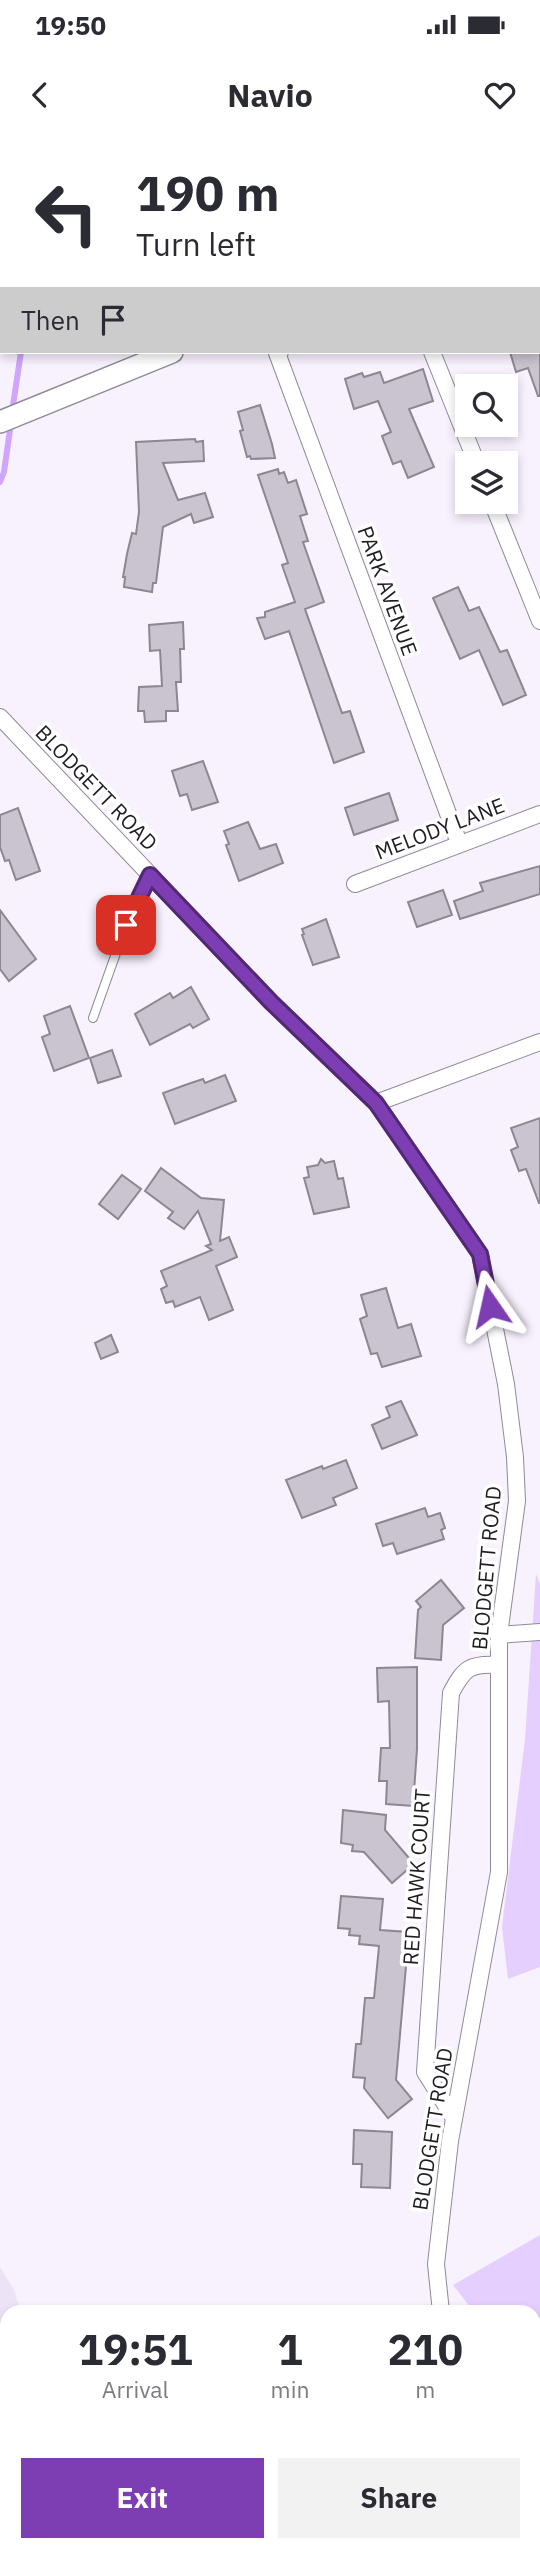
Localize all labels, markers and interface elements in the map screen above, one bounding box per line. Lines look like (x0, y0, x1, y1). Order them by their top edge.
text: 19:50 (35, 8, 106, 42)
text: Navio (227, 74, 313, 116)
icon: back (21, 76, 59, 114)
icon: heart (481, 76, 519, 114)
text: 190 m (136, 161, 280, 224)
icon: left (21, 168, 112, 259)
text: Turn left (136, 223, 256, 265)
icon: arrive (94, 301, 132, 339)
text: Then (21, 303, 80, 337)
map controls (455, 374, 518, 514)
button: search (455, 374, 518, 437)
button: layers (455, 451, 518, 514)
street label: PARK AVENUE (352, 522, 424, 659)
street label: BLODGETT ROAD (30, 719, 164, 856)
street label: MELODY LANE (371, 791, 508, 866)
pin (96, 895, 156, 955)
icon: arrive (107, 906, 145, 944)
position arrow (453, 1269, 527, 1343)
street label: BLODGETT ROAD (465, 1485, 507, 1651)
street label: RED HAWK COURT (396, 1788, 436, 1966)
street label: BLODGETT ROAD (405, 2046, 459, 2212)
text: 19:51 (78, 2322, 193, 2377)
text: 1 (277, 2322, 303, 2377)
text: 210 (387, 2322, 463, 2377)
text: Arrival (102, 2374, 169, 2404)
text: min (271, 2374, 309, 2404)
text: m (415, 2374, 435, 2404)
button: Exit (21, 2458, 264, 2538)
button: Share (278, 2458, 520, 2538)

